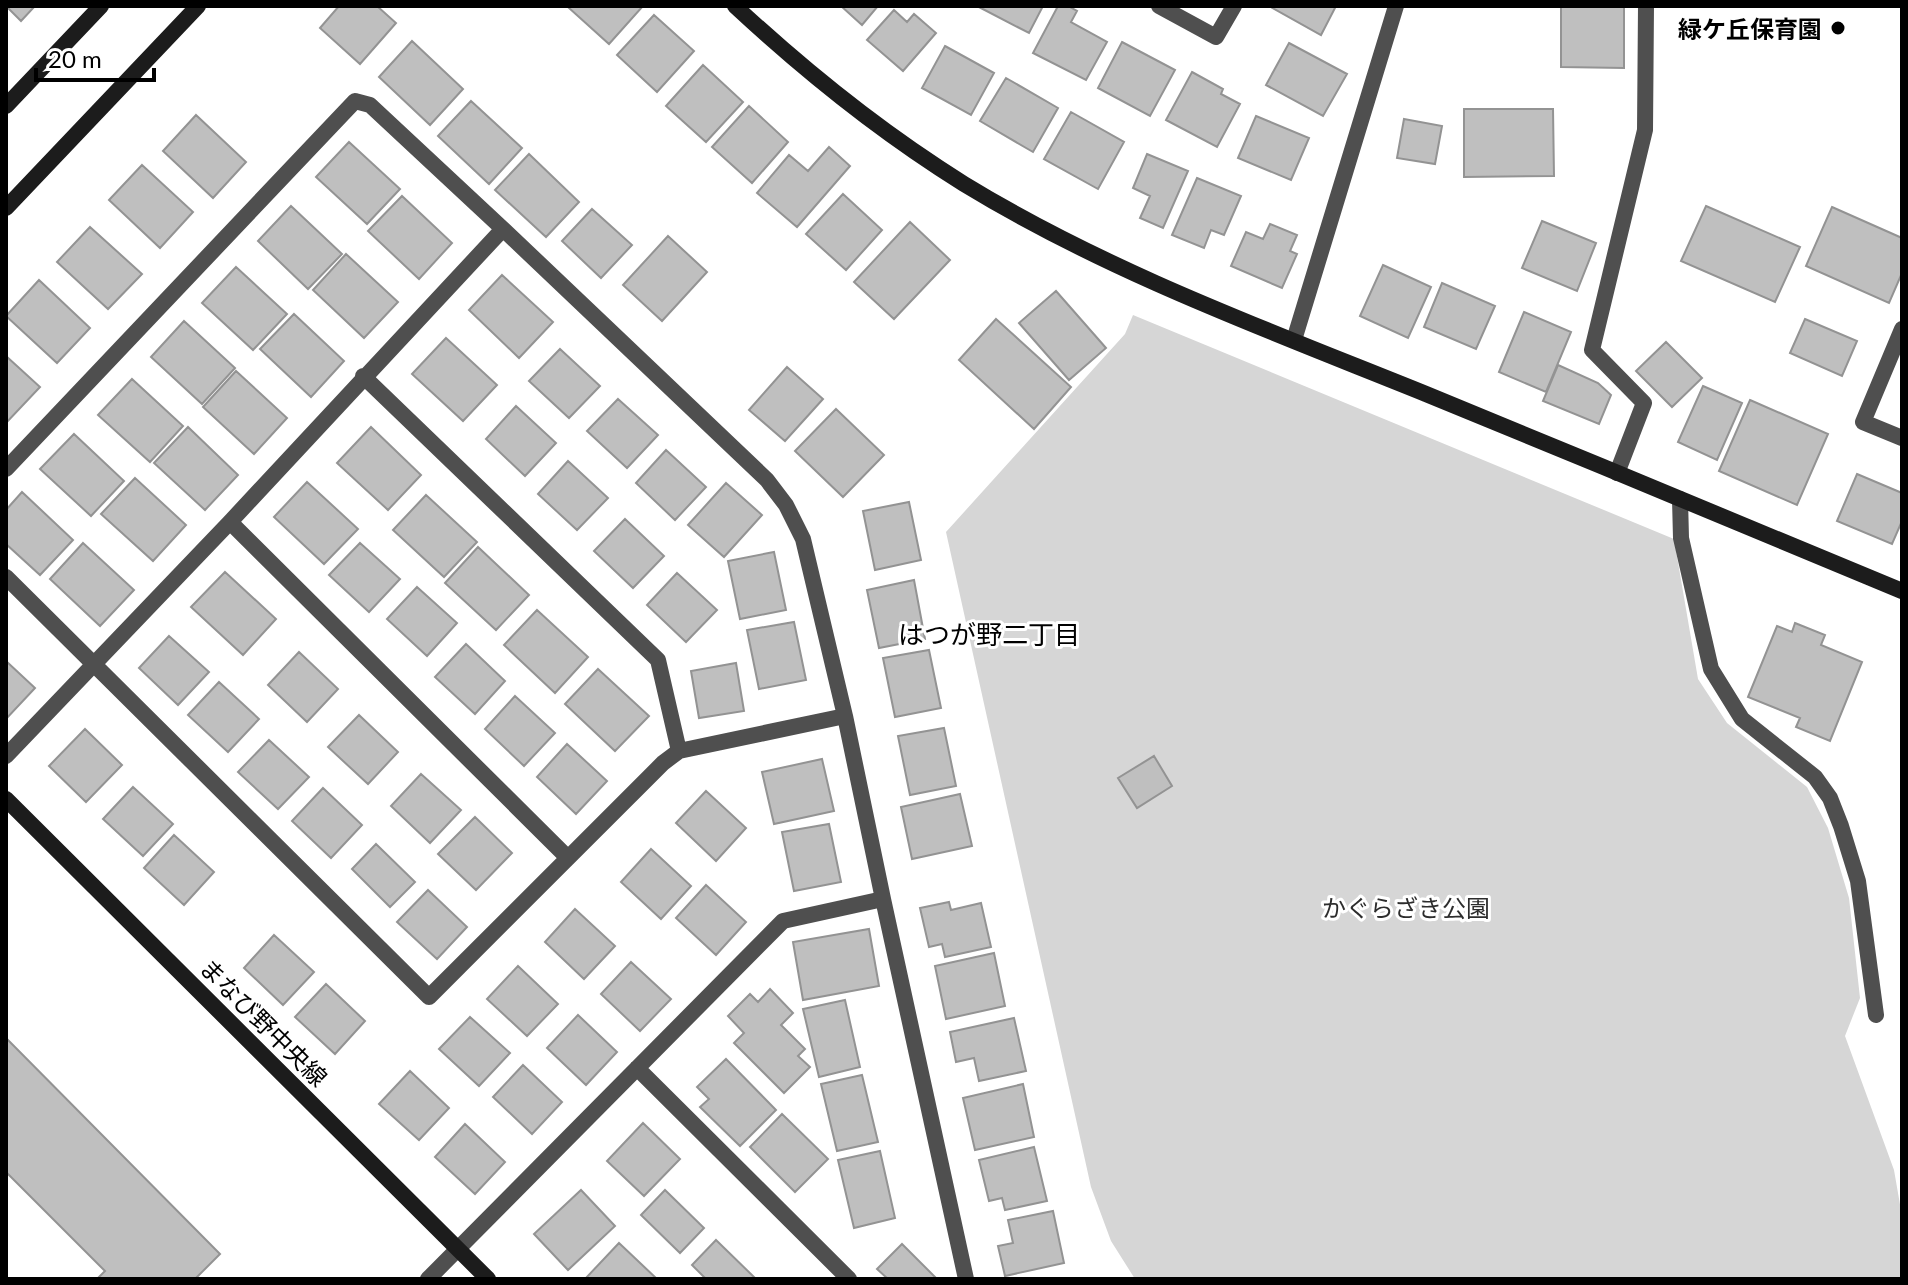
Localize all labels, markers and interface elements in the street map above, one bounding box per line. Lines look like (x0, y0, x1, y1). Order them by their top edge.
place label: 緑ケ丘保育園 (1678, 14, 1822, 43)
marker: 緑ケ丘保育園 (1829, 19, 1847, 37)
scale bar (36, 32, 154, 82)
text: 20 m (48, 44, 102, 73)
district label: はつが野二丁目 (898, 618, 1080, 650)
park label: かぐらざき公園 (1322, 893, 1490, 922)
street label: まなび野中央線 (194, 952, 334, 1092)

